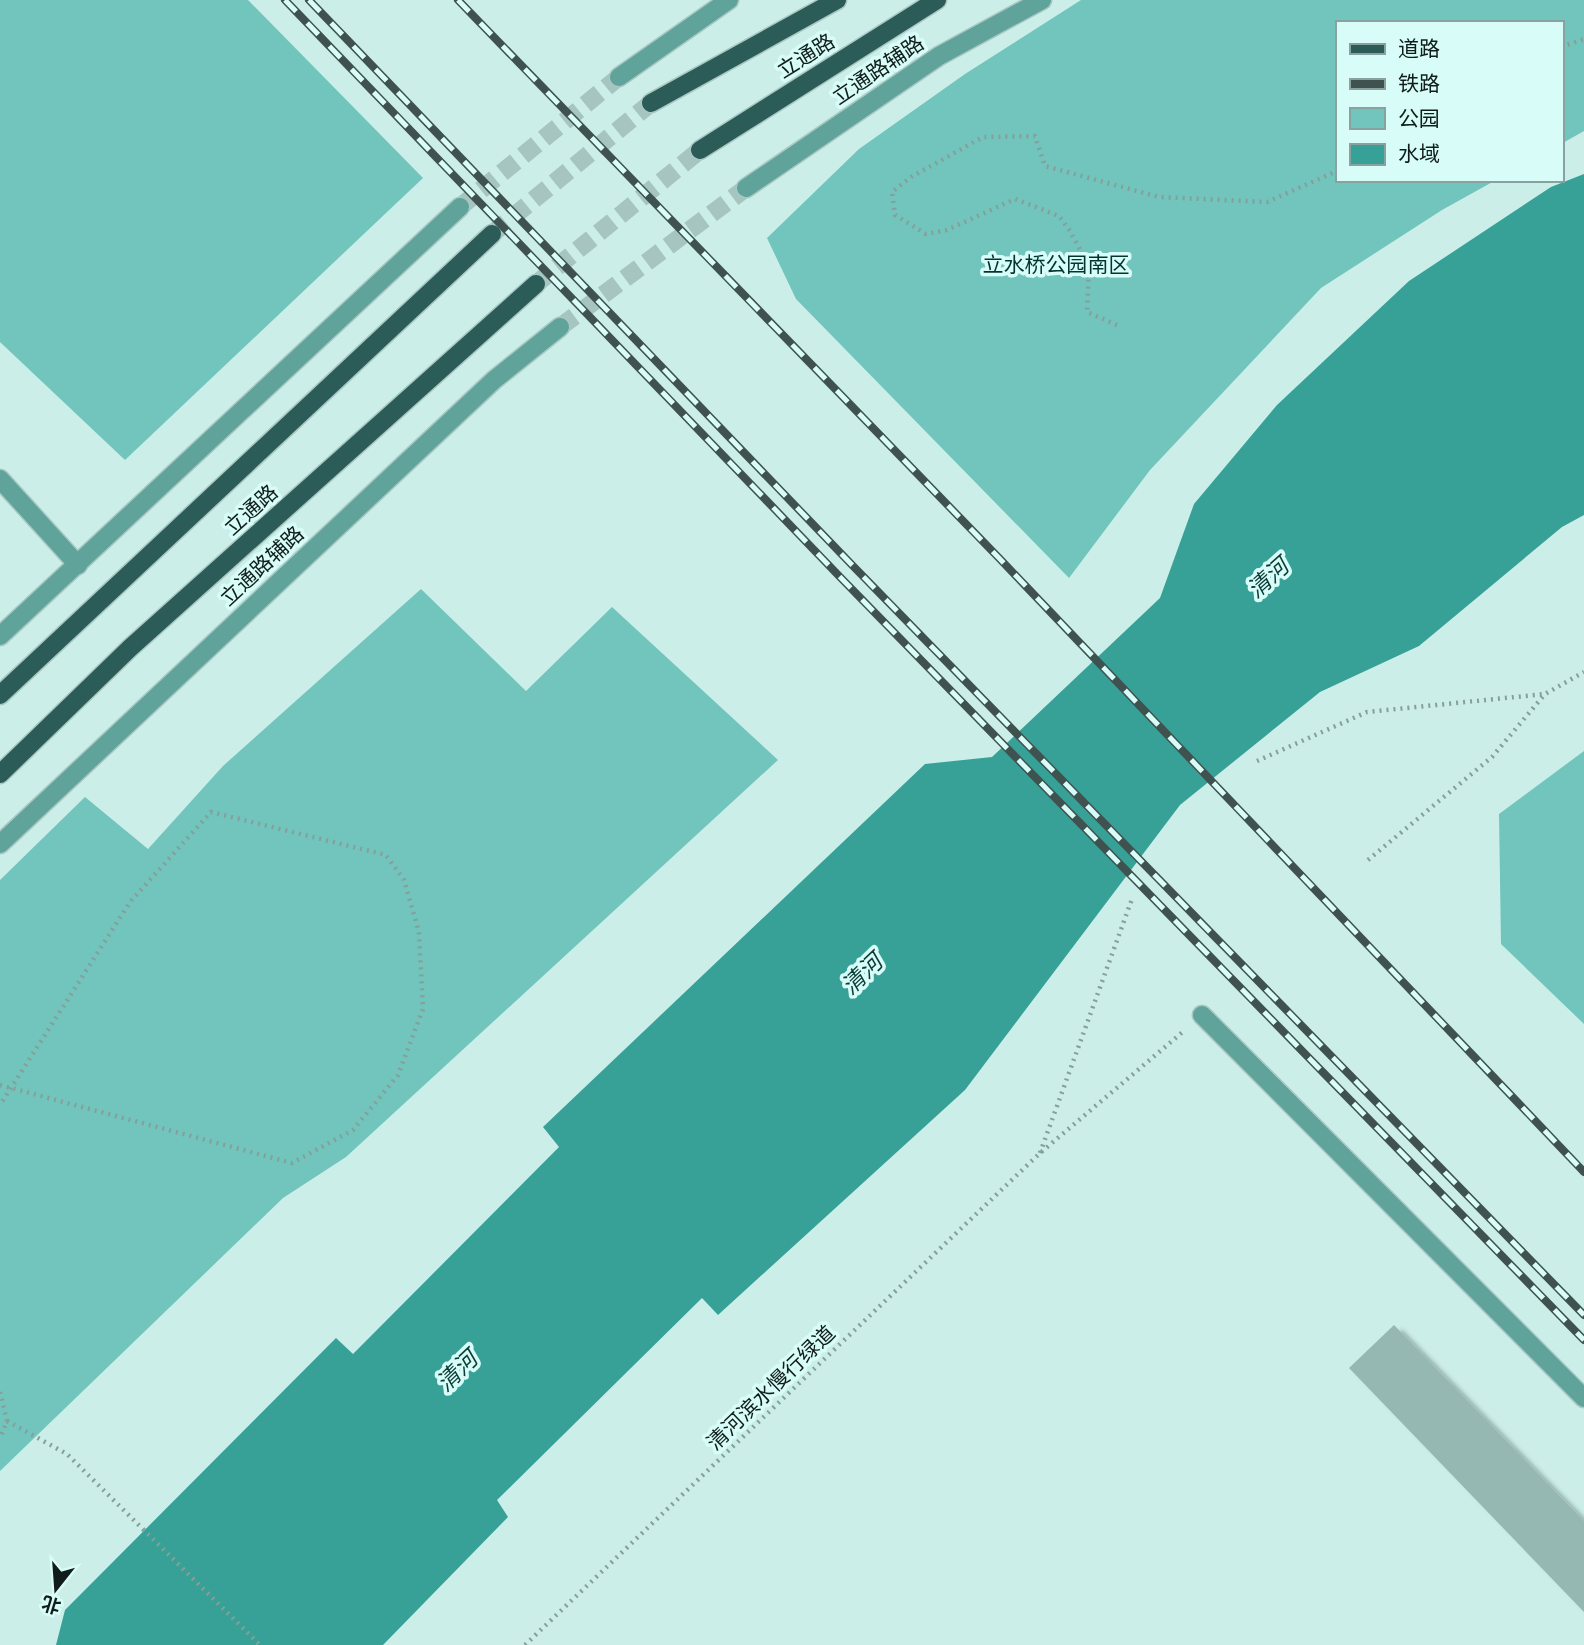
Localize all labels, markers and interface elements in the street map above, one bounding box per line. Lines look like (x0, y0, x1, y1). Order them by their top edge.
legend (1336, 21, 1563, 182)
street label: 立通路 (771, 27, 840, 84)
street label: 立通路辅路 (826, 28, 929, 110)
text: 道路 (1398, 34, 1440, 62)
text: 铁路 (1398, 69, 1440, 97)
text: 公园 (1398, 104, 1440, 132)
text: 水域 (1398, 139, 1440, 167)
park label: 立水桥公园南区 (983, 250, 1130, 278)
street label: 立通路 (218, 478, 283, 541)
street label: 立通路辅路 (213, 519, 309, 611)
water label: 清河 (1240, 547, 1298, 605)
water label: 清河 (834, 943, 892, 1001)
street label: 清河滨水慢行绿道 (700, 1319, 840, 1456)
water label: 清河 (429, 1340, 487, 1398)
north arrow (21, 1554, 91, 1624)
text: 北 (38, 1590, 64, 1620)

